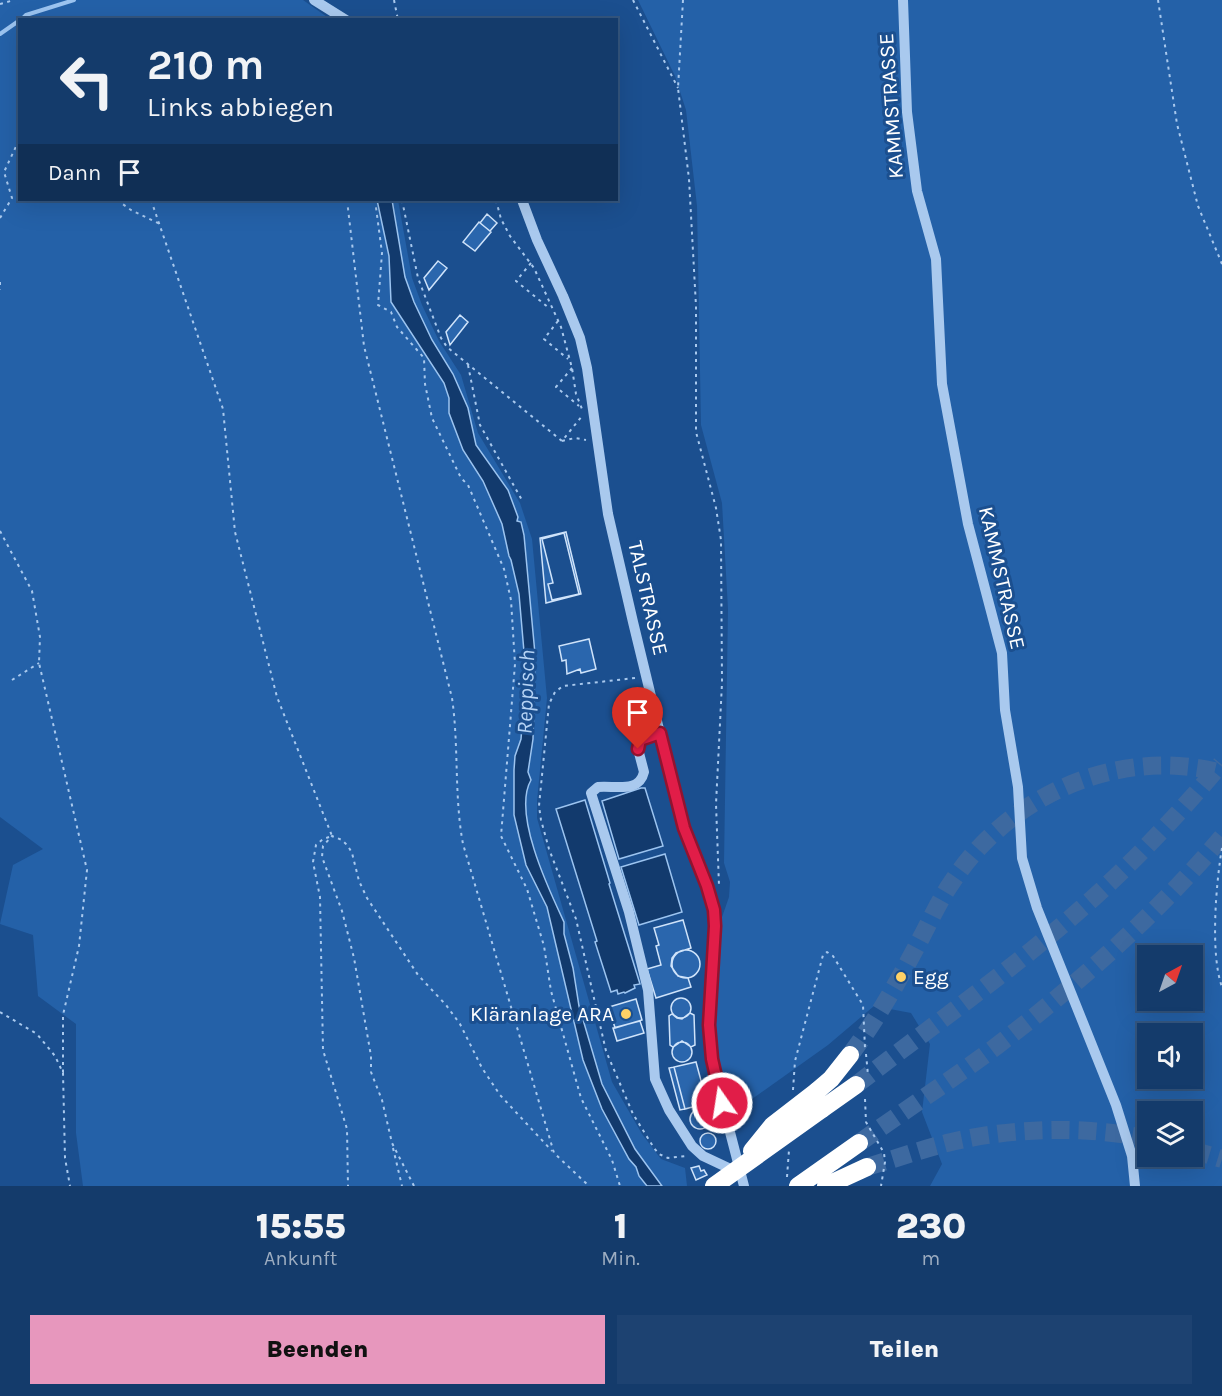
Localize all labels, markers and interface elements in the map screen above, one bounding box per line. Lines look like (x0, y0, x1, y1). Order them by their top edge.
street label: KAMMSTRASSE (874, 32, 908, 180)
text: 210 m (147, 40, 264, 90)
icon: left (48, 42, 126, 120)
text: Links abbiegen (147, 91, 334, 123)
icon: arrive (113, 156, 146, 189)
text: Dann (48, 160, 101, 186)
street label: KAMMSTRASSE (974, 504, 1030, 652)
street label: TALSTRASSE (623, 538, 673, 658)
water label: Reppisch (512, 649, 540, 735)
pin (612, 687, 663, 749)
icon: arrive (621, 696, 654, 729)
north arrow (1137, 945, 1203, 1011)
map controls (1137, 945, 1203, 1167)
place label: Egg (913, 965, 949, 989)
marker: Egg (894, 970, 908, 984)
place label: Kläranlage ARA (470, 1002, 614, 1026)
marker: Kläranlage ARA (619, 1007, 633, 1021)
button: sound (1137, 1023, 1203, 1089)
position arrow (690, 1071, 754, 1135)
button: layers (1137, 1101, 1203, 1167)
text: 15:55 (256, 1205, 346, 1247)
text: 1 (614, 1205, 628, 1247)
text: 230 (896, 1205, 966, 1247)
text: Ankunft (264, 1247, 337, 1270)
text: Min. (601, 1247, 640, 1270)
text: m (922, 1247, 940, 1270)
button: Beenden (30, 1315, 605, 1384)
button: Teilen (617, 1315, 1192, 1384)

